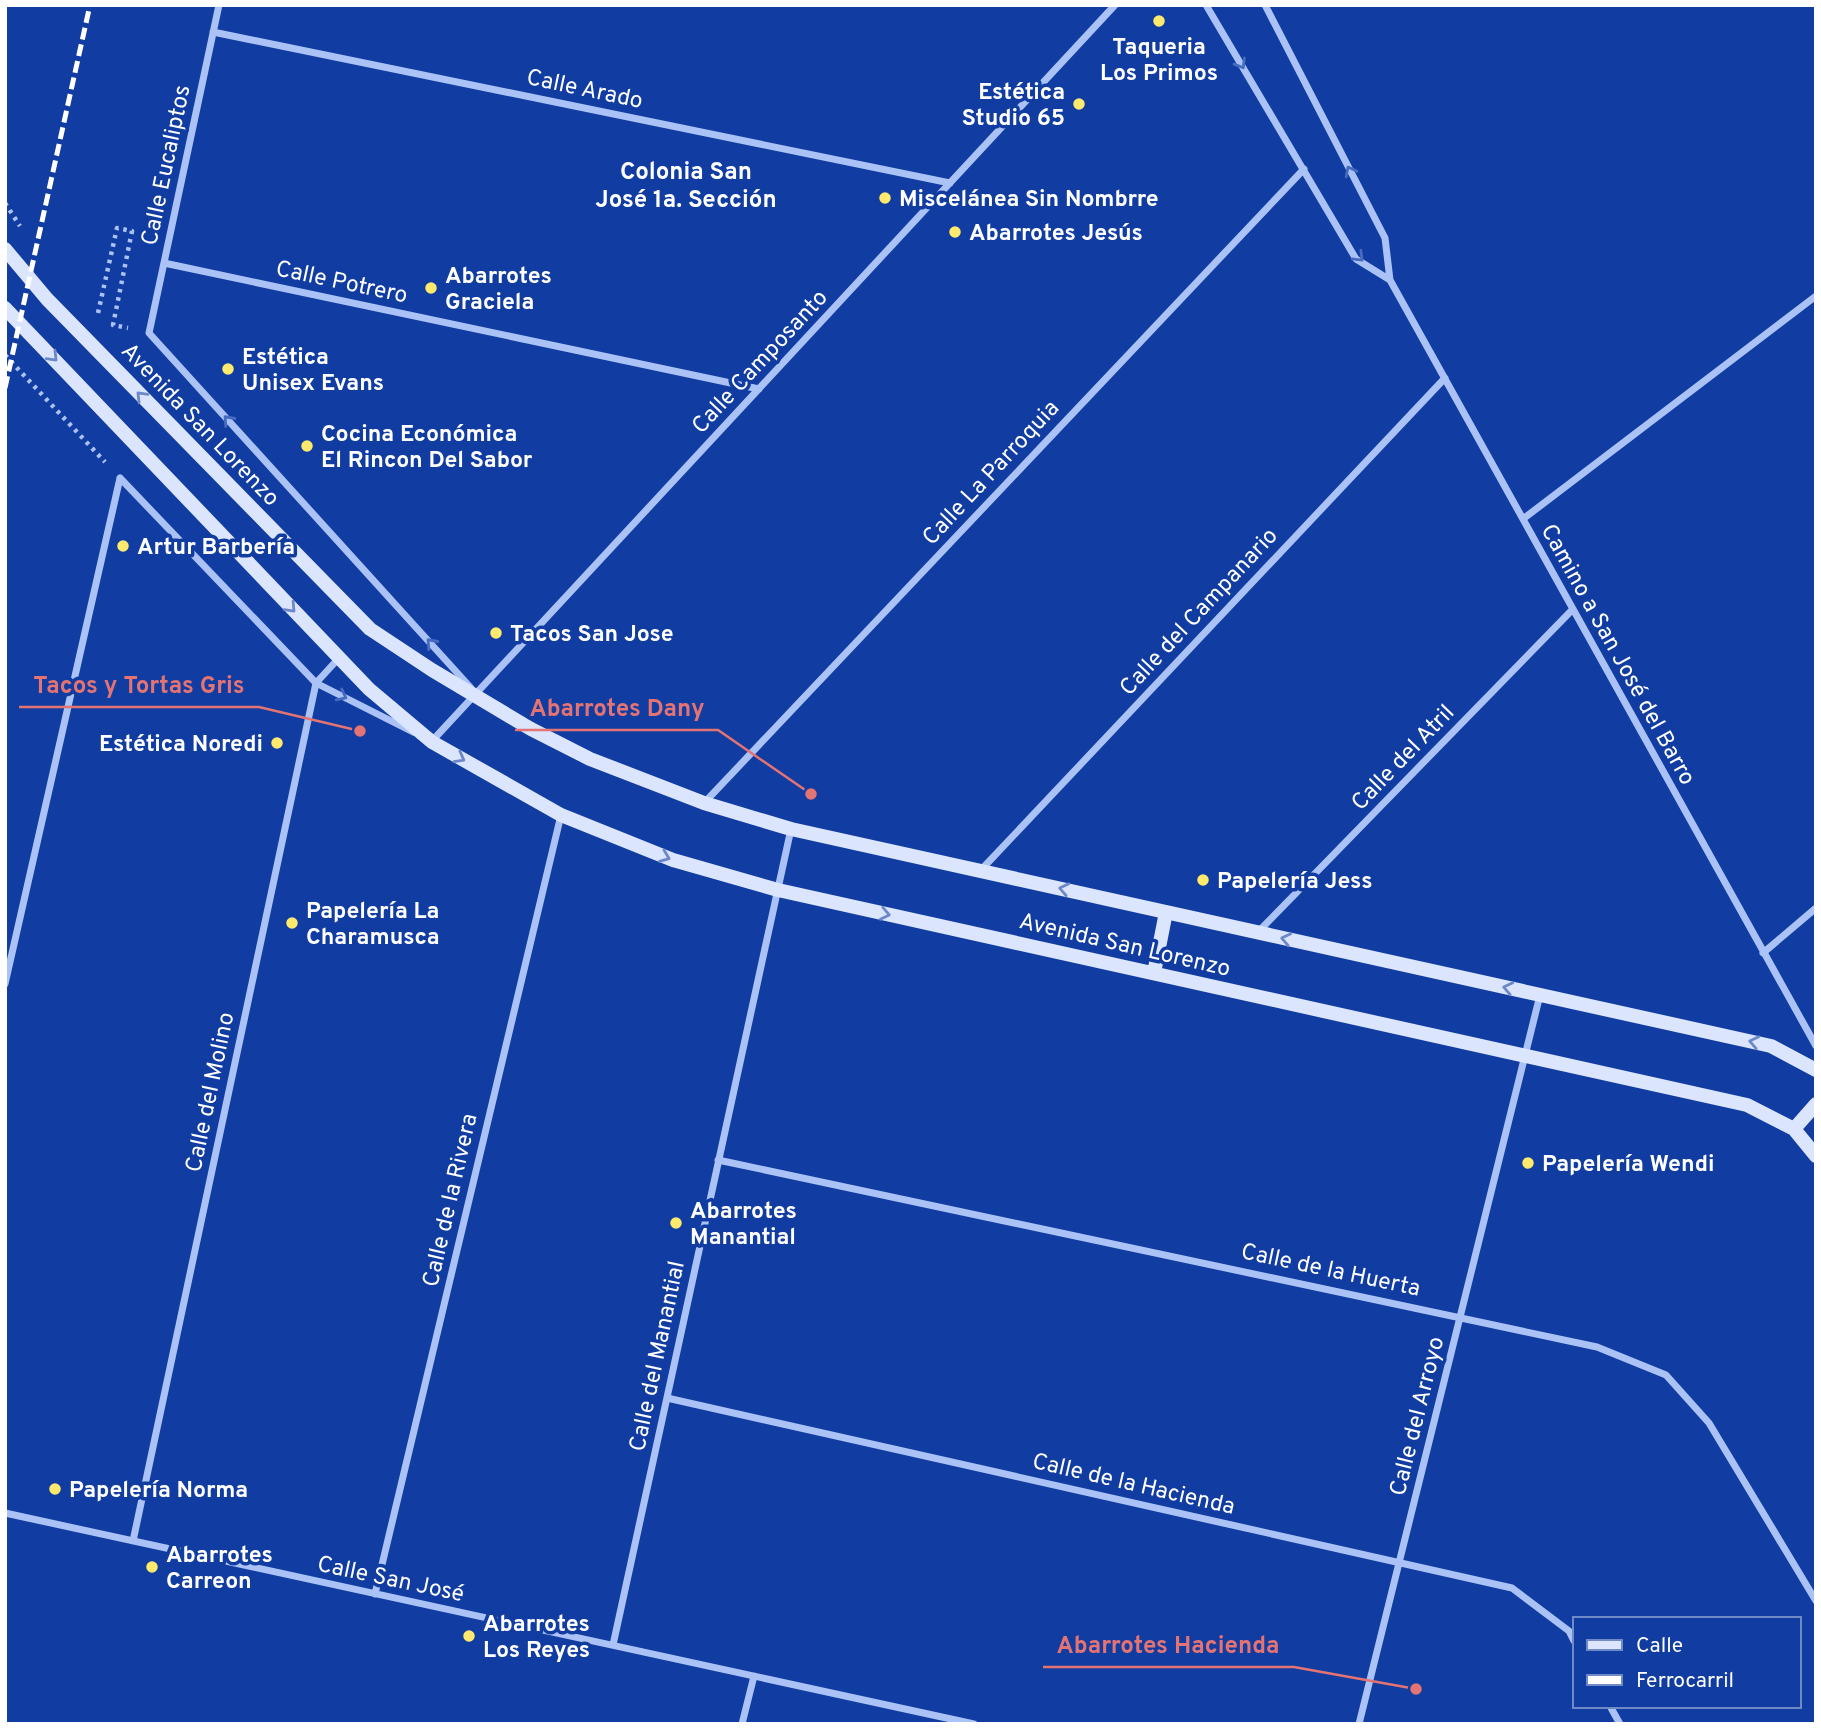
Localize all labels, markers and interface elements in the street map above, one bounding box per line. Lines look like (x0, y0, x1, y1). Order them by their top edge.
marker: Taqueria Los Primos (1151, 13, 1167, 29)
place label: Taqueria Los Primos (1100, 34, 1218, 89)
one-way arrow (1233, 56, 1246, 69)
street label: Calle Arado (524, 64, 645, 117)
place label: Estética Studio 65 (962, 79, 1065, 134)
street label: Calle Eucaliptos (136, 83, 199, 248)
marker: Estética Studio 65 (1071, 96, 1087, 112)
district label: Colonia San José 1a. Sección (595, 158, 777, 216)
one-way arrow (1345, 166, 1359, 178)
place label: Miscelánea Sin Nombrre (899, 186, 1159, 215)
marker: Miscelánea Sin Nombrre (877, 190, 893, 206)
place label: Abarrotes Jesús (969, 220, 1143, 249)
marker: Abarrotes Jesús (947, 224, 963, 240)
one-way arrow (1351, 249, 1363, 262)
street label: Calle Potrero (273, 255, 410, 312)
place label: Abarrotes Graciela (445, 263, 552, 318)
marker: Abarrotes Graciela (423, 280, 439, 296)
street label: Calle Camposanto (687, 285, 835, 441)
street label: Avenida San Lorenzo (114, 338, 285, 514)
place label: Estética Unisex Evans (242, 344, 384, 399)
one-way arrow (44, 349, 57, 362)
marker: Estética Unisex Evans (220, 361, 236, 377)
one-way arrow (137, 391, 150, 404)
street label: Calle La Parroquia (917, 395, 1066, 552)
one-way arrow (224, 415, 236, 428)
place label: Cocina Económica El Rincon Del Sabor (321, 421, 533, 476)
marker: Cocina Económica El Rincon Del Sabor (299, 438, 315, 454)
street label: Camino a San José del Barro (1533, 520, 1701, 791)
street label: Calle del Campanario (1114, 523, 1285, 703)
place label: Artur Barbería (137, 534, 295, 563)
marker: Artur Barbería (115, 538, 131, 554)
one-way arrow (282, 600, 295, 613)
place label: Tacos San Jose (510, 621, 674, 650)
marker: Tacos San Jose (488, 625, 504, 641)
one-way arrow (426, 638, 439, 651)
callout: Tacos y Tortas Gris (19, 662, 259, 707)
text: Tacos y Tortas Gris (33, 672, 245, 702)
callout: Abarrotes Dany (515, 685, 718, 730)
one-way arrow (335, 688, 347, 702)
text: Abarrotes Dany (529, 695, 705, 725)
street label: Calle del Atril (1346, 700, 1462, 818)
place label: Estética Noredi (99, 731, 263, 760)
marker: Estética Noredi (269, 735, 285, 751)
one-way arrow (453, 750, 465, 763)
one-way arrow (658, 848, 670, 862)
place label: Papelería Jess (1217, 868, 1373, 897)
marker: Papelería Jess (1195, 872, 1211, 888)
one-way arrow (1058, 883, 1070, 898)
place label: Papelería La Charamusca (306, 898, 440, 953)
one-way arrow (879, 905, 891, 920)
street label: Avenida San Lorenzo (1016, 908, 1233, 985)
marker: Papelería La Charamusca (284, 915, 300, 931)
one-way arrow (1280, 932, 1292, 947)
one-way arrow (1502, 981, 1514, 996)
street label: Calle del Molino (180, 1010, 243, 1175)
one-way arrow (1748, 1035, 1760, 1050)
street label: Calle de la Rivera (417, 1111, 485, 1290)
place label: Papelería Wendi (1542, 1151, 1715, 1180)
marker: Papelería Wendi (1520, 1155, 1536, 1171)
place label: Abarrotes Manantial (690, 1198, 797, 1253)
marker: Abarrotes Manantial (668, 1215, 684, 1231)
street label: Calle de la Huerta (1238, 1238, 1423, 1305)
street label: Calle del Manantial (624, 1259, 693, 1454)
street label: Calle del Arroyo (1385, 1334, 1452, 1499)
street label: Calle de la Hacienda (1029, 1448, 1238, 1523)
place label: Papelería Norma (69, 1477, 248, 1506)
marker: Papelería Norma (47, 1481, 63, 1497)
place label: Abarrotes Carreon (166, 1542, 273, 1597)
street label: Calle San José (314, 1551, 467, 1610)
marker: Abarrotes Carreon (144, 1559, 160, 1575)
place label: Abarrotes Los Reyes (483, 1611, 590, 1666)
legend (1573, 1617, 1800, 1708)
callout: Abarrotes Hacienda (1043, 1622, 1294, 1667)
marker: Abarrotes Los Reyes (461, 1628, 477, 1644)
text: Abarrotes Hacienda (1057, 1632, 1279, 1662)
text: Calle (1636, 1633, 1683, 1660)
text: Ferrocarril (1636, 1668, 1734, 1695)

